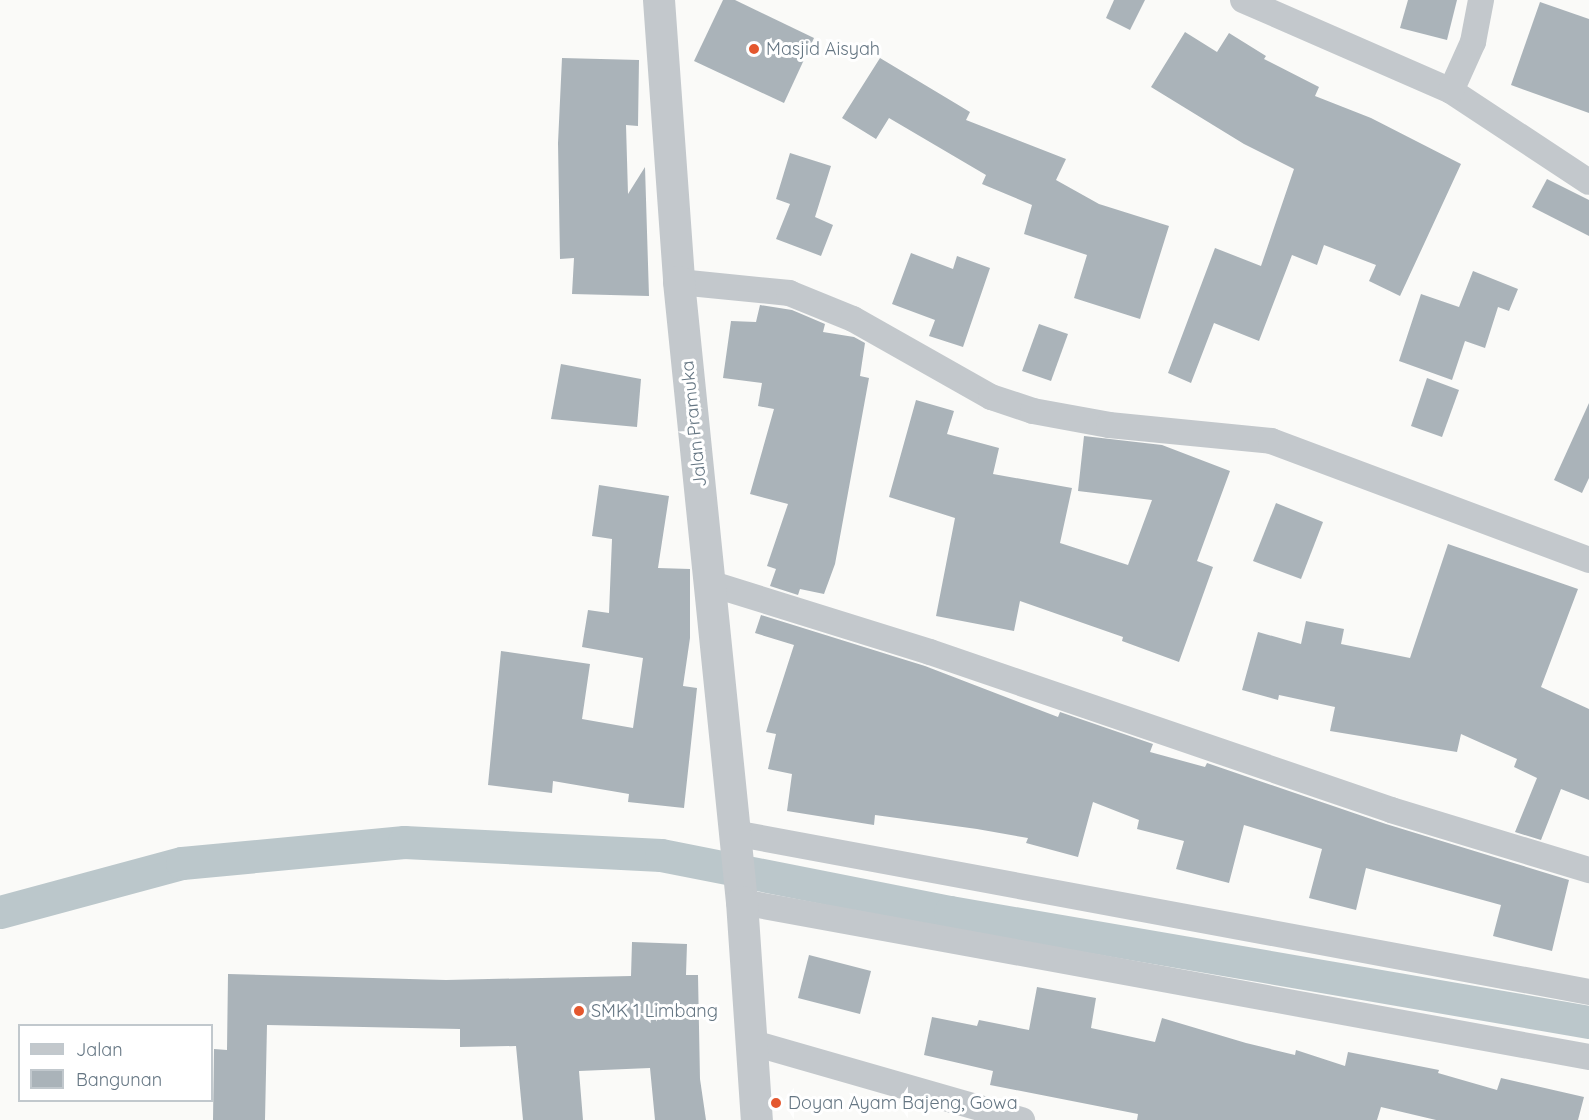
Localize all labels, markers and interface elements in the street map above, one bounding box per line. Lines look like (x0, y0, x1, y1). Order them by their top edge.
place label: Masjid Aisyah (766, 38, 880, 60)
marker: Masjid Aisyah (747, 42, 761, 56)
street label: Jalan Pramuka (677, 360, 711, 488)
place label: SMK 1 Limbang (591, 1000, 718, 1022)
marker: SMK 1 Limbang (572, 1004, 586, 1018)
legend (18, 1024, 213, 1102)
text: Jalan (76, 1038, 123, 1061)
text: Bangunan (76, 1068, 162, 1091)
place label: Doyan Ayam Bajeng, Gowa (788, 1092, 1018, 1114)
marker: Doyan Ayam Bajeng, Gowa (769, 1096, 783, 1110)

